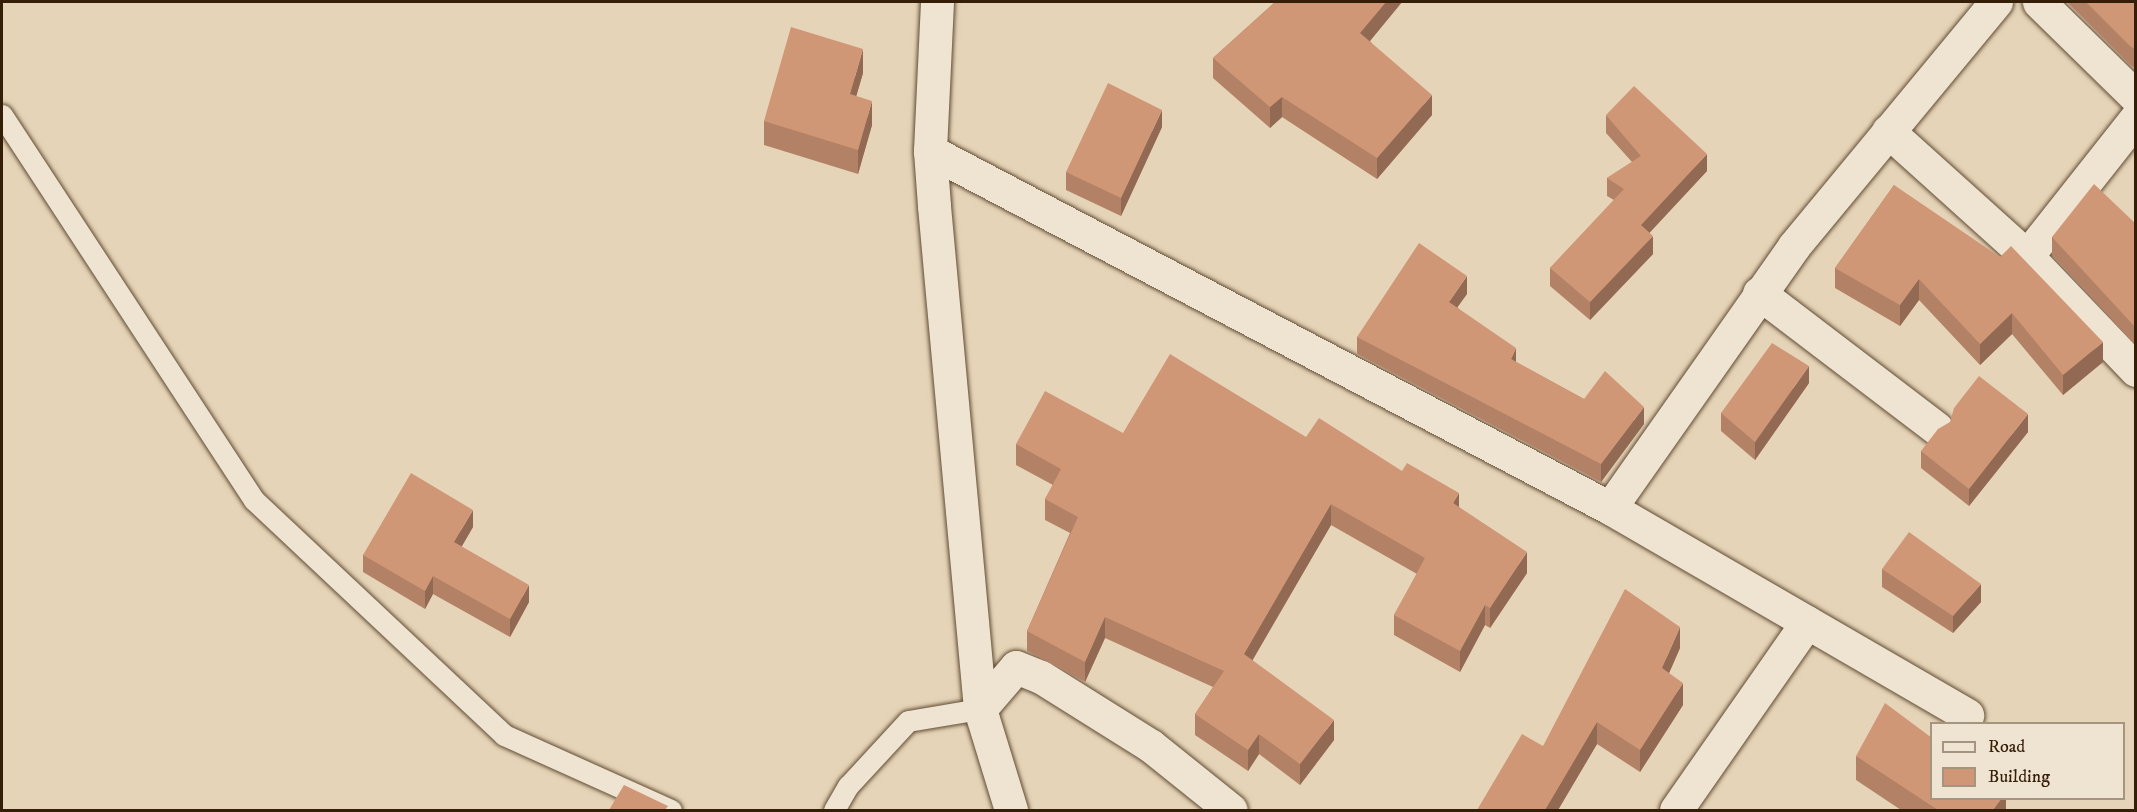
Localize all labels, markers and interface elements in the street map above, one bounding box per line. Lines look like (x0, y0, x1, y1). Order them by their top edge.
legend (1930, 722, 2125, 800)
text: Road (1988, 736, 2025, 758)
text: Building (1988, 766, 2050, 788)

